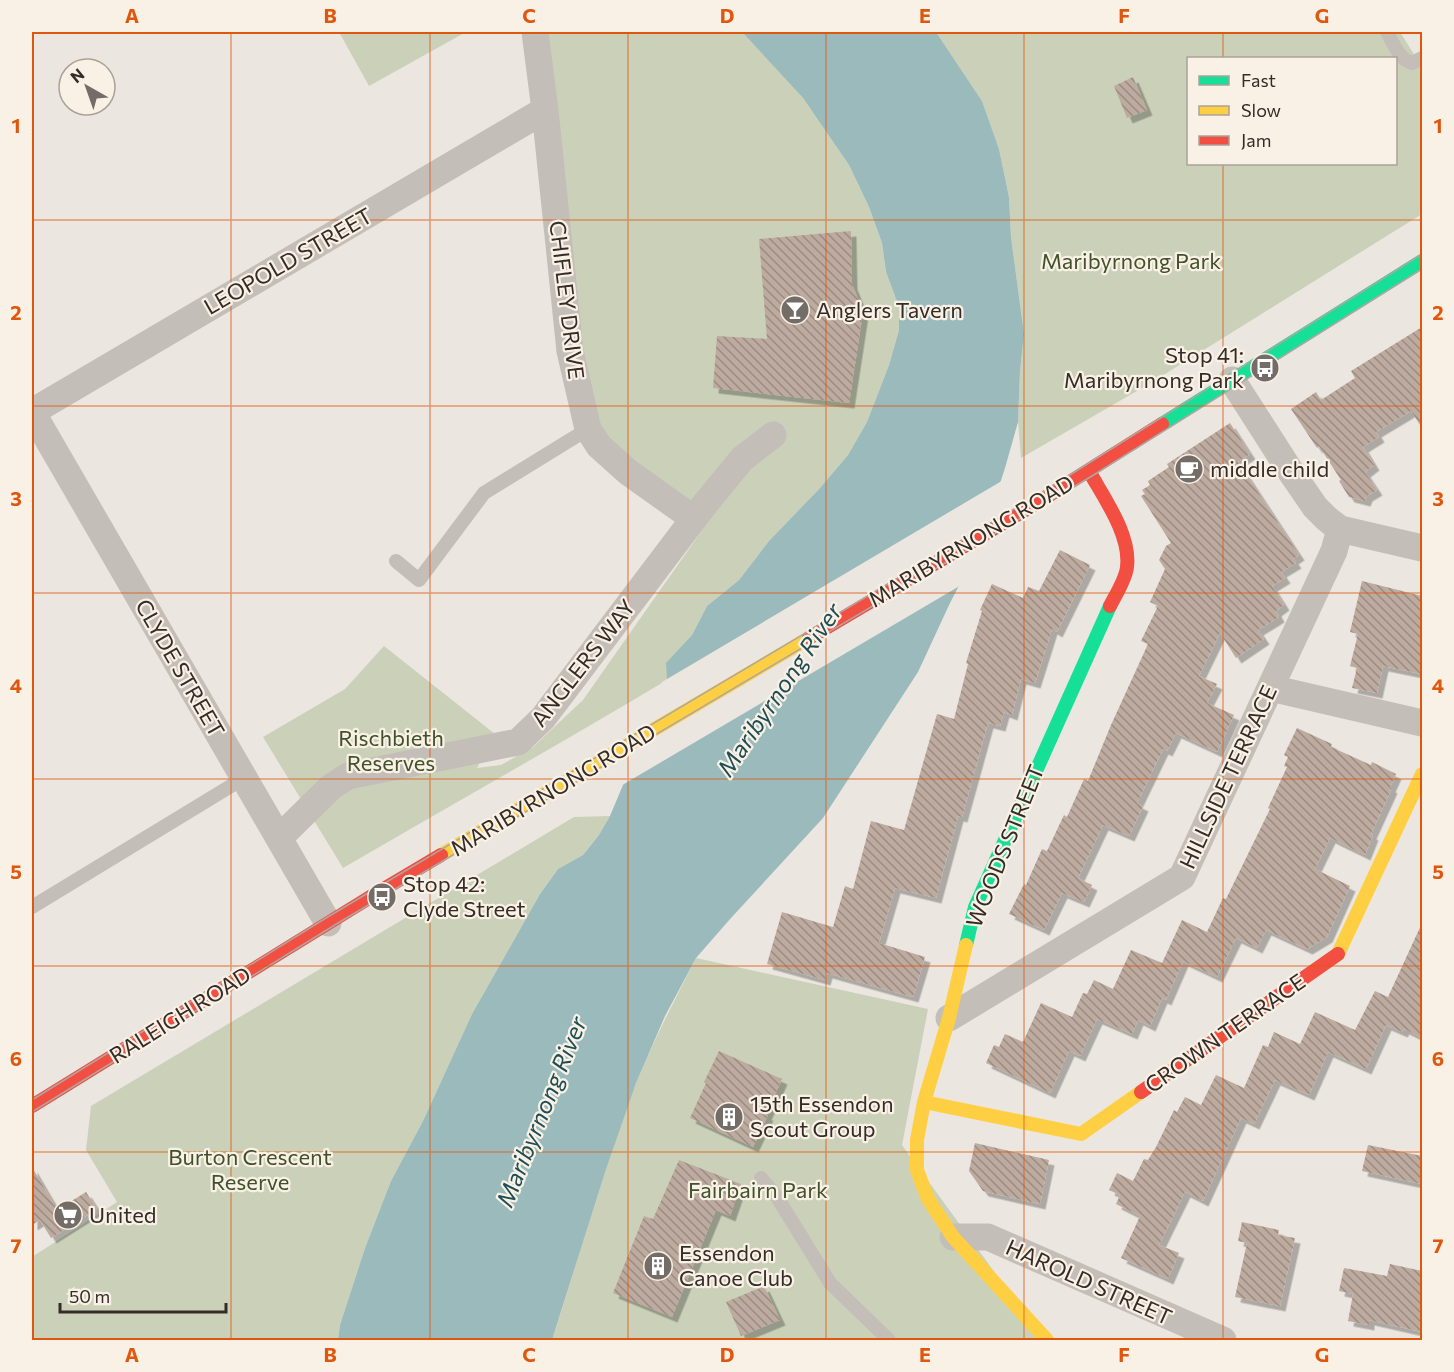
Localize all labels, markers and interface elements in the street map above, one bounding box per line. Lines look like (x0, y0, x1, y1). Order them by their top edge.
text: A (125, 3, 139, 27)
text: B (323, 3, 337, 27)
text: C (522, 3, 536, 27)
text: D (720, 3, 734, 27)
text: E (919, 3, 931, 27)
text: F (1118, 3, 1130, 27)
text: G (1315, 3, 1329, 27)
north arrow (57, 57, 117, 117)
legend (1187, 57, 1397, 165)
text: N (66, 64, 88, 86)
text: Fast (1241, 69, 1276, 91)
text: Slow (1241, 99, 1281, 121)
text: 1 (11, 113, 21, 137)
text: 1 (1433, 113, 1443, 137)
text: Jam (1241, 129, 1271, 151)
street label: LEOPOLD STREET (199, 201, 377, 320)
street label: CHIFLEY DRIVE (544, 219, 591, 381)
park label: Maribyrnong Park (1041, 247, 1221, 274)
bar icon: Anglers Tavern (779, 294, 811, 326)
place label: Anglers Tavern (816, 296, 963, 323)
text: 2 (10, 300, 22, 324)
text: 2 (1432, 300, 1444, 324)
place label: Stop 41: Maribyrnong Park (1064, 341, 1244, 393)
bus stop icon: Stop 41: Maribyrnong Park (1249, 352, 1281, 384)
cafe icon: middle child (1173, 453, 1205, 485)
place label: middle child (1210, 455, 1329, 482)
street label: MARIBYRNONG ROAD (863, 469, 1078, 613)
text: 3 (10, 486, 22, 510)
text: 3 (1432, 486, 1444, 510)
street label: CLYDE STREET (130, 594, 231, 742)
street label: ANGLERS WAY (525, 594, 641, 732)
water label: Maribyrnong River (710, 596, 848, 781)
text: 4 (10, 673, 22, 697)
text: 4 (1432, 673, 1444, 697)
street label: HILLSIDE TERRACE (1173, 681, 1282, 873)
street label: MARIBYRNONG ROAD (445, 718, 660, 862)
park label: Rischbieth Reserves (338, 724, 444, 776)
street label: WOODS STREET (960, 761, 1049, 931)
text: 5 (10, 859, 22, 883)
text: 5 (1432, 859, 1444, 883)
place label: Stop 42: Clyde Street (403, 870, 525, 922)
bus stop icon: Stop 42: Clyde Street (366, 881, 398, 913)
street label: RALEIGH ROAD (104, 960, 255, 1069)
street label: CROWN TERRACE (1139, 967, 1310, 1098)
water label: Maribyrnong River (489, 1011, 593, 1211)
text: 6 (10, 1046, 22, 1070)
text: 6 (1432, 1046, 1444, 1070)
place label: 15th Essendon Scout Group (750, 1090, 894, 1142)
building icon: 15th Essendon Scout Group (713, 1101, 745, 1133)
park label: Burton Crescent Reserve (168, 1143, 332, 1195)
park label: Fairbairn Park (688, 1176, 828, 1203)
supermarket icon: United (52, 1199, 84, 1231)
place label: United (89, 1201, 157, 1228)
text: 7 (11, 1233, 22, 1257)
street label: HAROLD STREET (1002, 1233, 1176, 1330)
text: 7 (1433, 1233, 1444, 1257)
place label: Essendon Canoe Club (679, 1239, 793, 1291)
building icon: Essendon Canoe Club (642, 1250, 674, 1282)
scale bar (60, 1276, 226, 1314)
text: 50 m (69, 1285, 110, 1307)
text: A (125, 1342, 139, 1366)
text: B (323, 1342, 337, 1366)
text: C (522, 1342, 536, 1366)
text: D (720, 1342, 734, 1366)
text: E (919, 1342, 931, 1366)
text: F (1118, 1342, 1130, 1366)
text: G (1315, 1342, 1329, 1366)

